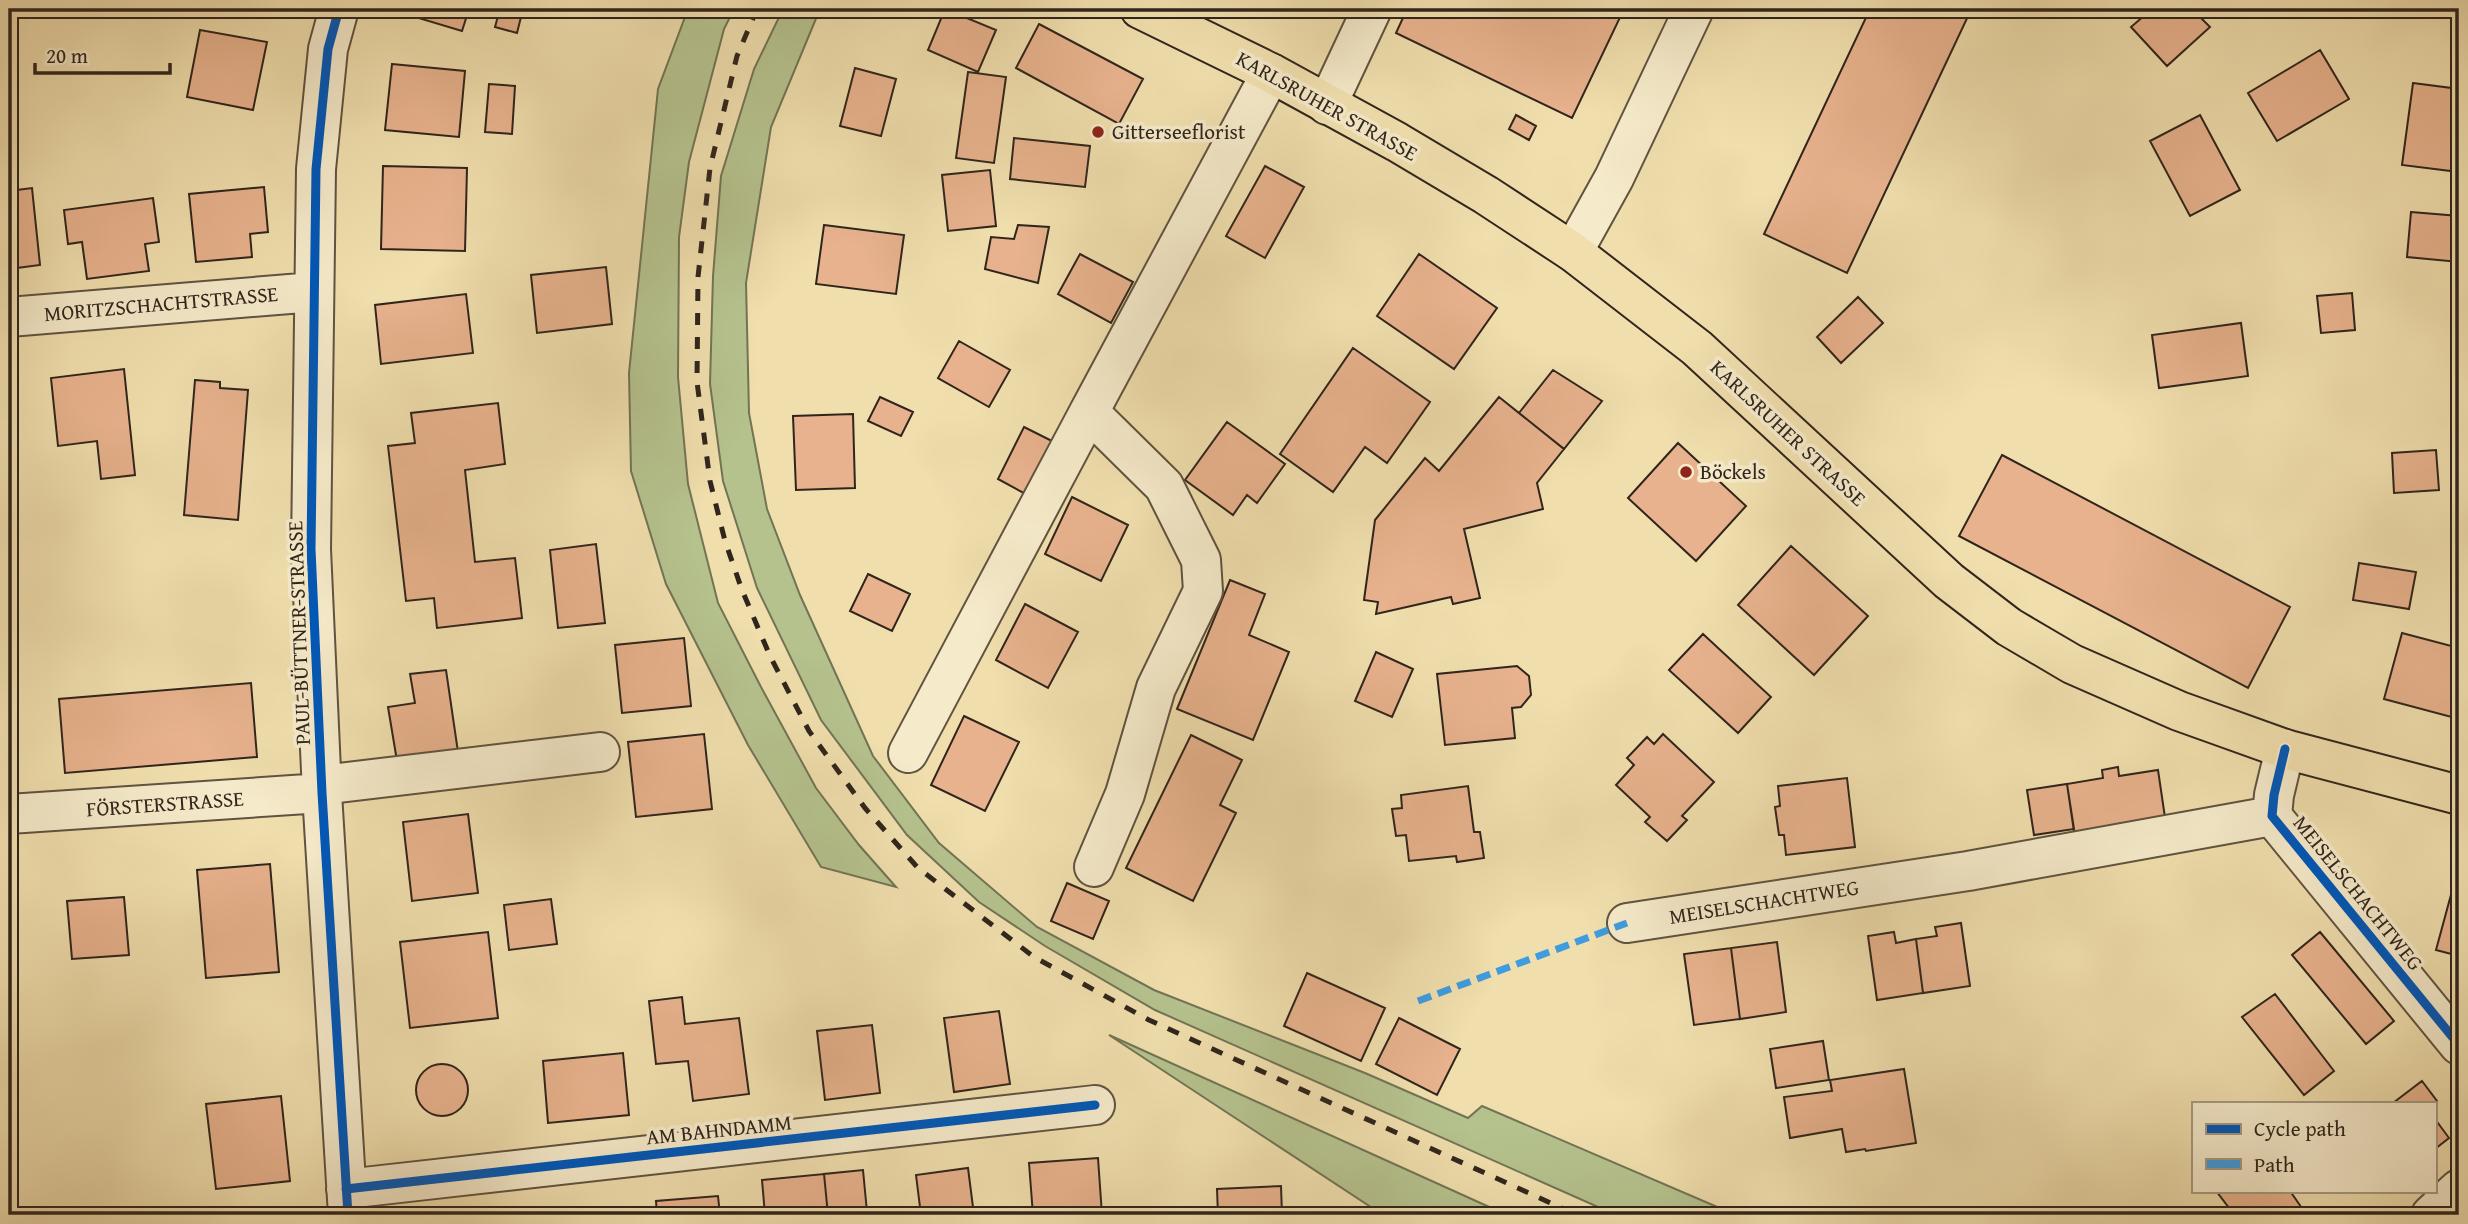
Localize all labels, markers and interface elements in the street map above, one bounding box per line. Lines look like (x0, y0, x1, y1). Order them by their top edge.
scale bar (35, 32, 170, 76)
text: 20 m (46, 40, 88, 71)
street label: KARLSRUHER STRASSE (1231, 43, 1424, 168)
place label: Gitterseeflorist (1112, 116, 1246, 147)
marker: Gitterseeflorist (1090, 124, 1106, 140)
street label: MORITZSCHACHTSTRASSE (43, 278, 280, 329)
street label: KARLSRUHER STRASSE (1704, 352, 1873, 513)
place label: Böckels (1700, 456, 1766, 487)
marker: Böckels (1678, 464, 1694, 480)
street label: PAUL-BÜTTNER-STRASSE (279, 520, 318, 746)
street label: FÖRSTERSTRASSE (85, 783, 245, 824)
street label: MEISELSCHACHTWEG (2286, 809, 2431, 977)
street label: MEISELSCHACHTWEG (1667, 871, 1861, 932)
legend (2192, 1102, 2436, 1192)
street label: AM BAHNDAMM (645, 1106, 793, 1153)
text: Cycle path (2254, 1113, 2346, 1144)
text: Path (2254, 1149, 2295, 1180)

